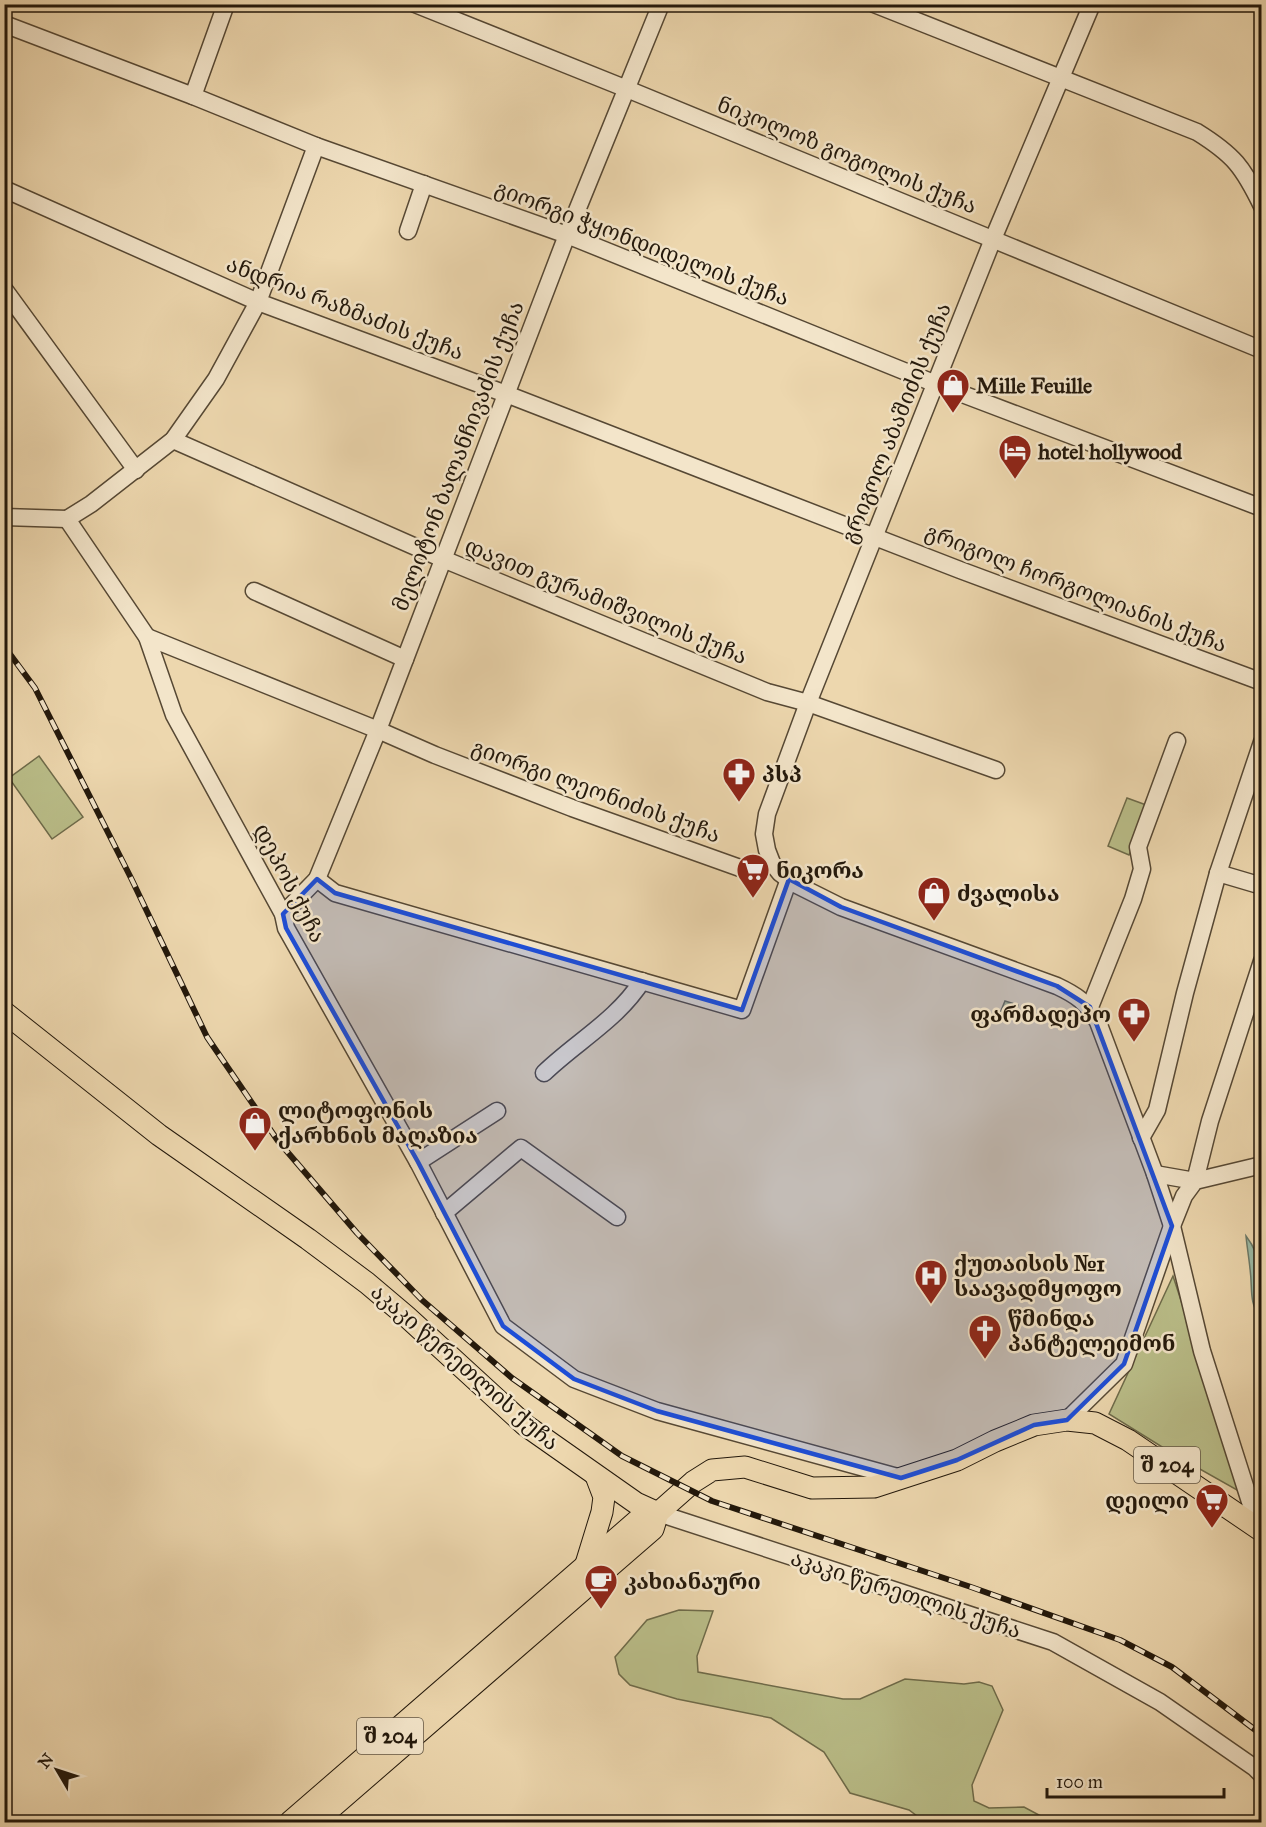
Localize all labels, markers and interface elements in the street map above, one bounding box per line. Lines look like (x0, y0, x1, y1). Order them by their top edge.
street label: ნიკოლოზ გოგოლის ქუჩა (713, 90, 981, 220)
street label: გიორგი ჭყონდიდელის ქუჩა (491, 174, 793, 312)
street label: ანდრია რაზმაძის ქუჩა (223, 250, 467, 366)
street label: მელიტონ ბალანჩივაძის ქუჩა (386, 297, 530, 615)
street label: გრიგოლ აბაშიძის ქუჩა (835, 299, 957, 547)
shop icon: Mille Feuille (935, 367, 971, 414)
place label: Mille Feuille (976, 372, 1092, 399)
hotel icon: hotel hollywood (997, 433, 1033, 480)
place label: hotel hollywood (1037, 438, 1183, 465)
street label: გრიგოლ ჩორგოლიანის ქუჩა (921, 518, 1231, 658)
street label: დავით გურამიშვილის ქუჩა (461, 532, 751, 670)
street label: გიორგი ლეონიძის ქუჩა (468, 733, 724, 849)
pharmacy icon: პსპ (721, 756, 757, 803)
place label: პსპ (762, 761, 802, 788)
street label: დეპოს ქუჩა (248, 819, 332, 947)
supermarket icon: ნიკორა (735, 852, 771, 899)
place label: ნიკორა (776, 857, 864, 884)
shop icon: ძვალისა (916, 875, 952, 922)
place label: ძვალისა (957, 880, 1059, 907)
pharmacy icon: ფარმადეპო (1116, 996, 1152, 1043)
place label: ფარმადეპო (970, 1001, 1111, 1028)
place label: ლიტოფონის ქარხნის მაღაზია (278, 1097, 478, 1149)
shop icon: ლიტოფონის ქარხნის მაღაზია (237, 1105, 273, 1152)
place label: ქუთაისის №1 საავადმყოფო (954, 1250, 1122, 1302)
hospital icon: ქუთაისის №1 საავადმყოფო (913, 1258, 949, 1305)
street label: აკაკი წერეთლის ქუჩა (365, 1278, 565, 1456)
place label: წმინდა პანტელეიმონ (1008, 1305, 1175, 1357)
church icon: წმინდა პანტელეიმონ (967, 1313, 1003, 1360)
road number: შ 204 (1134, 1447, 1200, 1483)
supermarket icon: დეილი (1194, 1482, 1230, 1529)
place label: დეილი (1105, 1487, 1189, 1514)
street label: აკაკი წერეთლის ქუჩა (787, 1544, 1025, 1644)
cafe icon: კახიანაური (583, 1563, 619, 1610)
place label: კახიანაური (624, 1568, 761, 1595)
road number: შ 204 (357, 1718, 423, 1754)
north arrow (27, 1740, 87, 1800)
text: N (34, 1749, 58, 1772)
scale bar (1047, 1761, 1224, 1799)
text: 100 m (1056, 1771, 1103, 1793)

